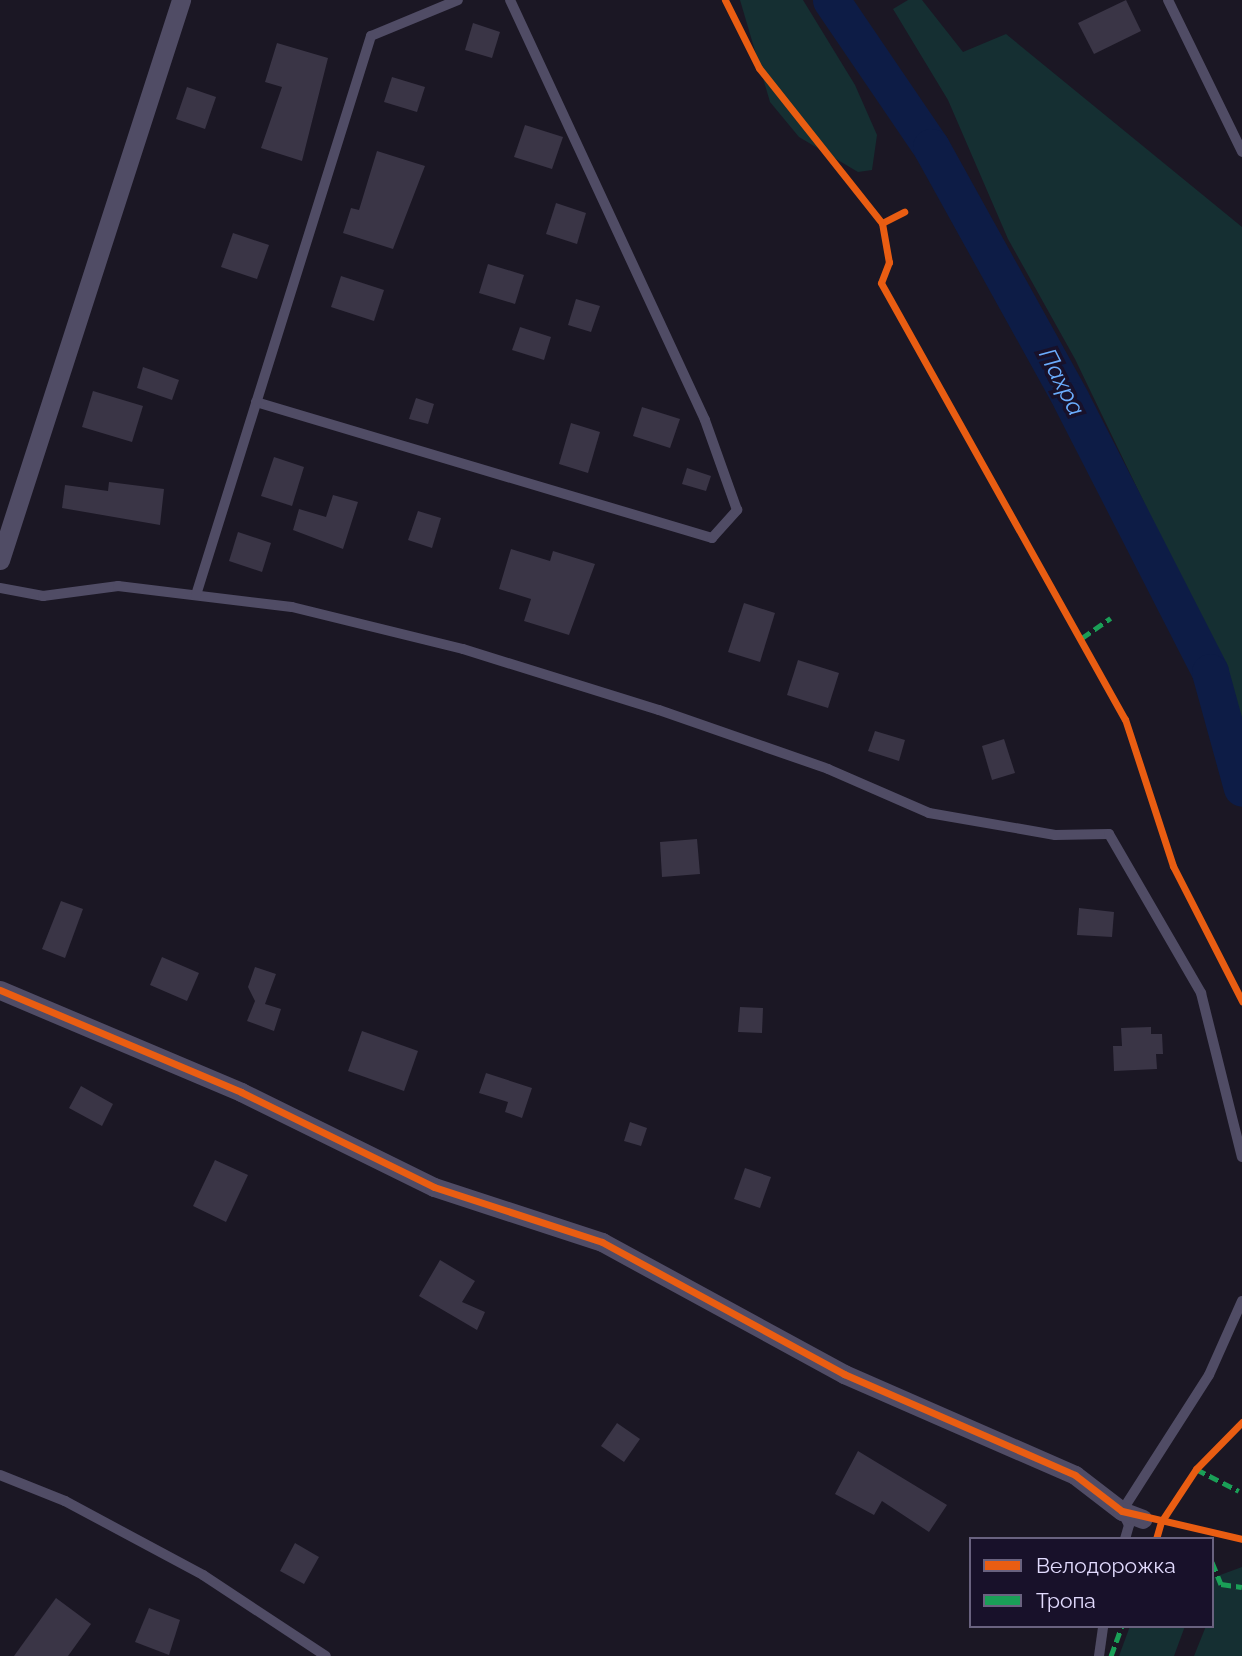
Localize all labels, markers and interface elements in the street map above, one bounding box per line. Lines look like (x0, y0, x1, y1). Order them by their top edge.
water label: Пахра (1033, 344, 1091, 420)
legend (969, 1537, 1214, 1628)
text: Велодорожка (1036, 1553, 1176, 1578)
text: Тропа (1036, 1588, 1096, 1613)

